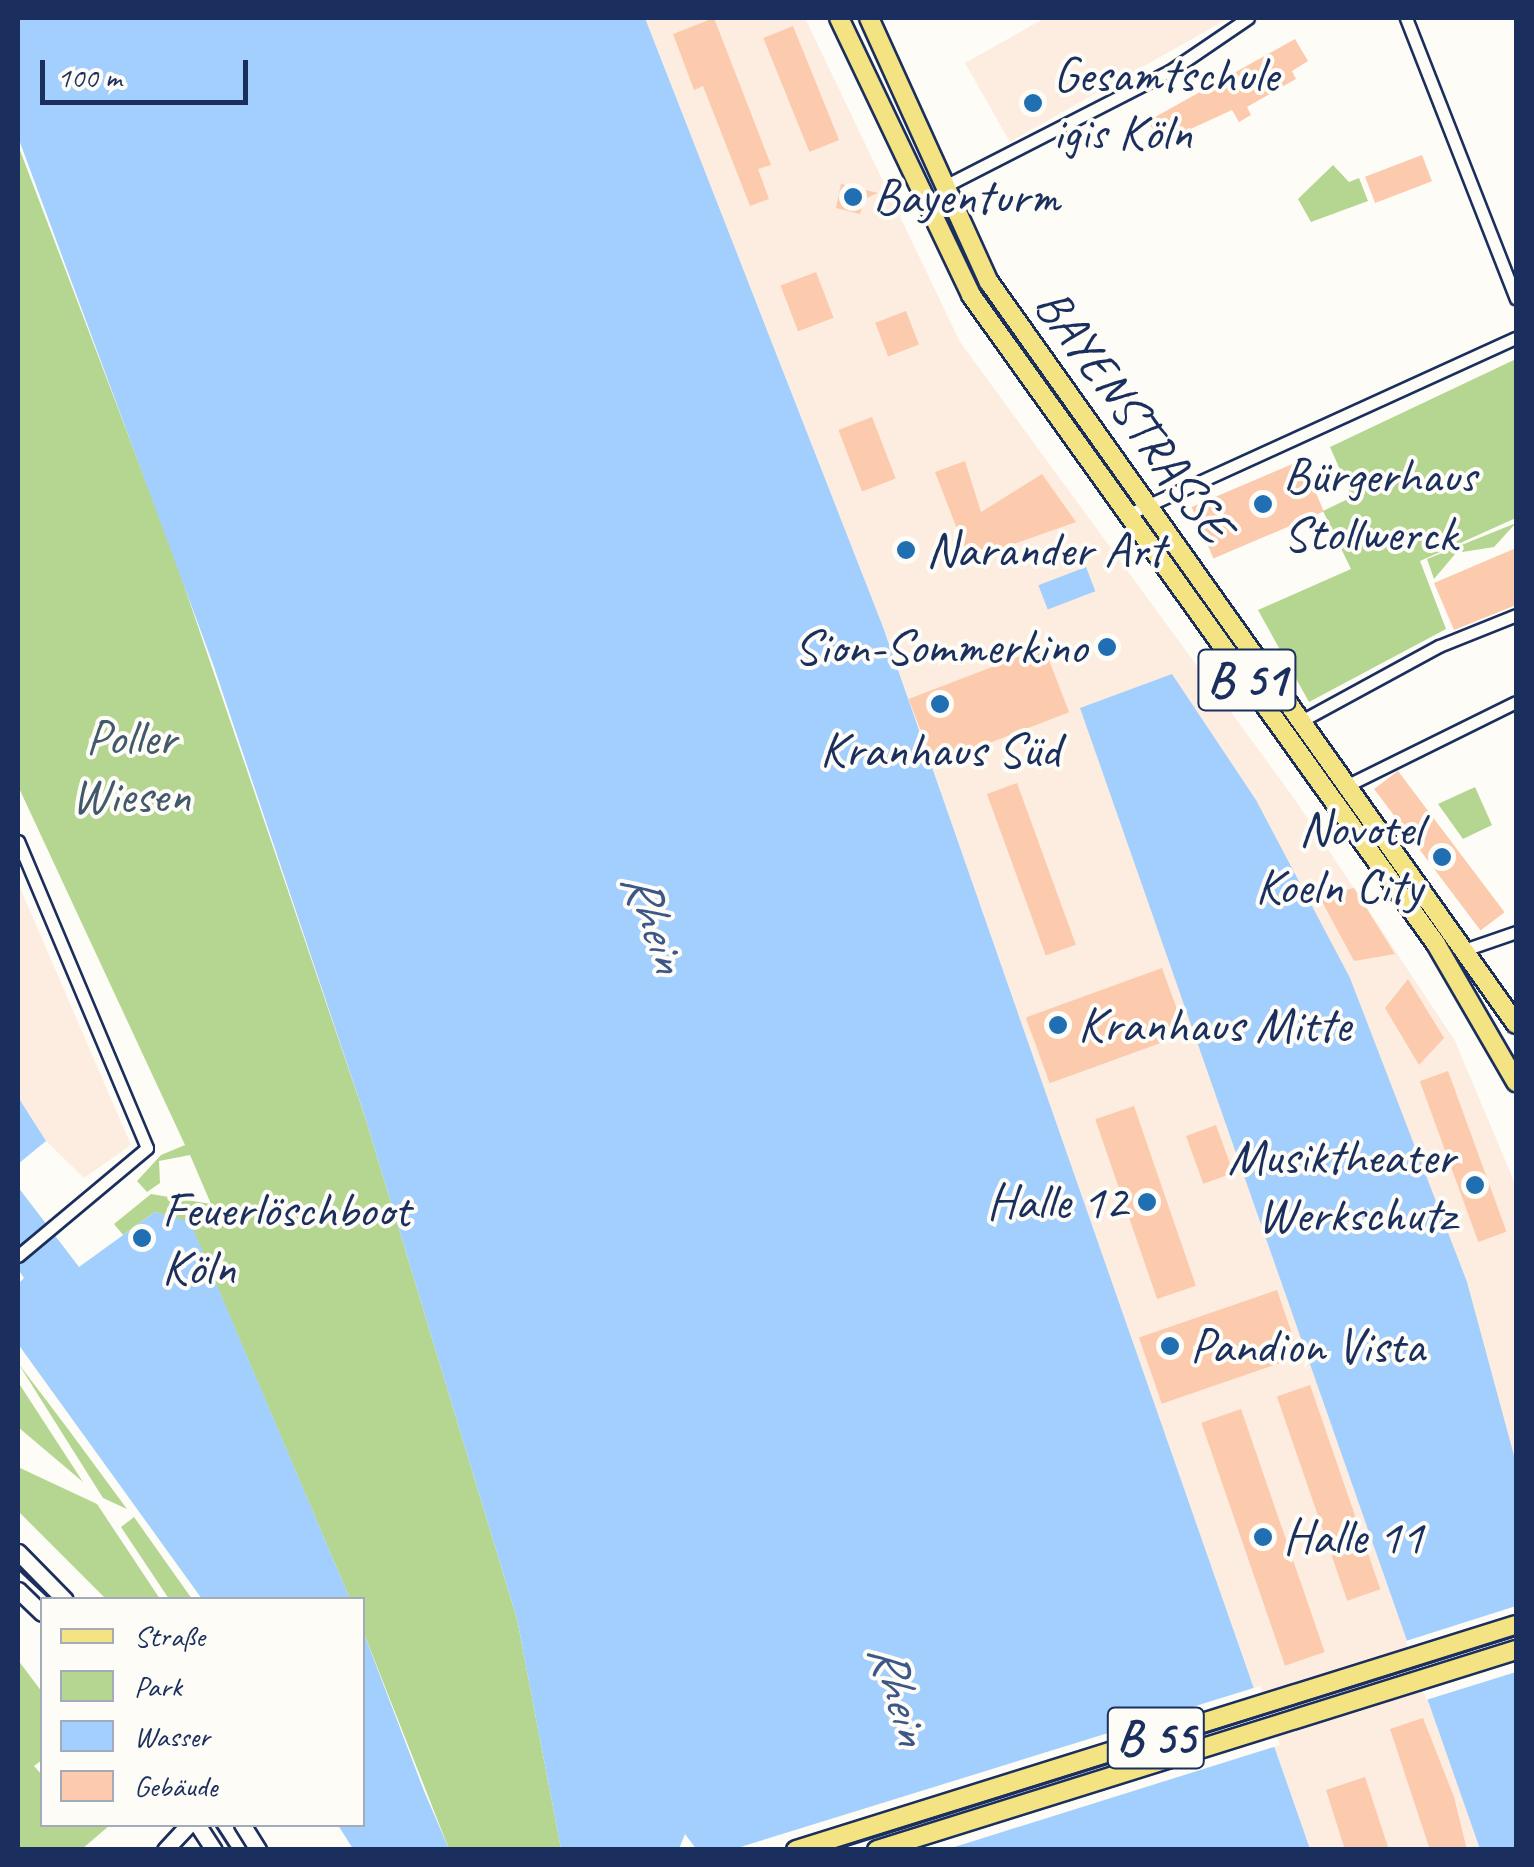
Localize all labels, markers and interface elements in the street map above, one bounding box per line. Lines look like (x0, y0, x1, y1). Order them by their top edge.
scale bar (45, 40, 252, 102)
place label: Gesamtschule igis Köln (1053, 44, 1278, 162)
text: 100 m (57, 58, 122, 96)
marker: Gesamtschule igis Köln (1022, 92, 1044, 114)
place label: Bayenturm (873, 167, 1059, 227)
marker: Bayenturm (842, 186, 864, 208)
street label: BAYENSTRASSE (1022, 277, 1246, 553)
place label: Bürgerhaus Stollwerck (1283, 445, 1476, 562)
marker: Bürgerhaus Stollwerck (1252, 493, 1274, 515)
place label: Narander Art (926, 520, 1163, 580)
marker: Narander Art (895, 539, 917, 561)
place label: Sion-Sommerkino (794, 617, 1087, 677)
marker: Sion-Sommerkino (1096, 636, 1118, 658)
road number: B 51 (1197, 637, 1297, 723)
marker: Kranhaus Süd (929, 693, 951, 715)
park label: Poller Wiesen (72, 707, 190, 824)
place label: Kranhaus Süd (820, 720, 1060, 780)
place label: Novotel Koeln City (1256, 798, 1422, 916)
marker: Novotel Koeln City (1431, 846, 1453, 868)
water label: Rhein (607, 862, 701, 980)
place label: Kranhaus Mitte (1078, 995, 1351, 1055)
marker: Kranhaus Mitte (1047, 1014, 1069, 1036)
place label: Musiktheater Werkschutz (1228, 1126, 1455, 1244)
place label: Halle 12 (987, 1172, 1127, 1232)
marker: Musiktheater Werkschutz (1464, 1174, 1486, 1196)
place label: Feuerlöschboot Köln (162, 1179, 410, 1296)
marker: Halle 12 (1136, 1191, 1158, 1213)
marker: Feuerlöschboot Köln (131, 1227, 153, 1249)
place label: Pandion Vista (1190, 1316, 1424, 1376)
marker: Pandion Vista (1159, 1335, 1181, 1357)
place label: Halle 11 (1283, 1507, 1423, 1567)
marker: Halle 11 (1252, 1526, 1274, 1548)
legend (40, 1597, 365, 1827)
text: Straße (134, 1617, 205, 1655)
water label: Rhein (854, 1635, 944, 1751)
text: Park (134, 1667, 182, 1705)
road number: B 55 (1106, 1695, 1206, 1781)
text: Wasser (134, 1717, 210, 1755)
text: Gebäude (134, 1767, 217, 1805)

